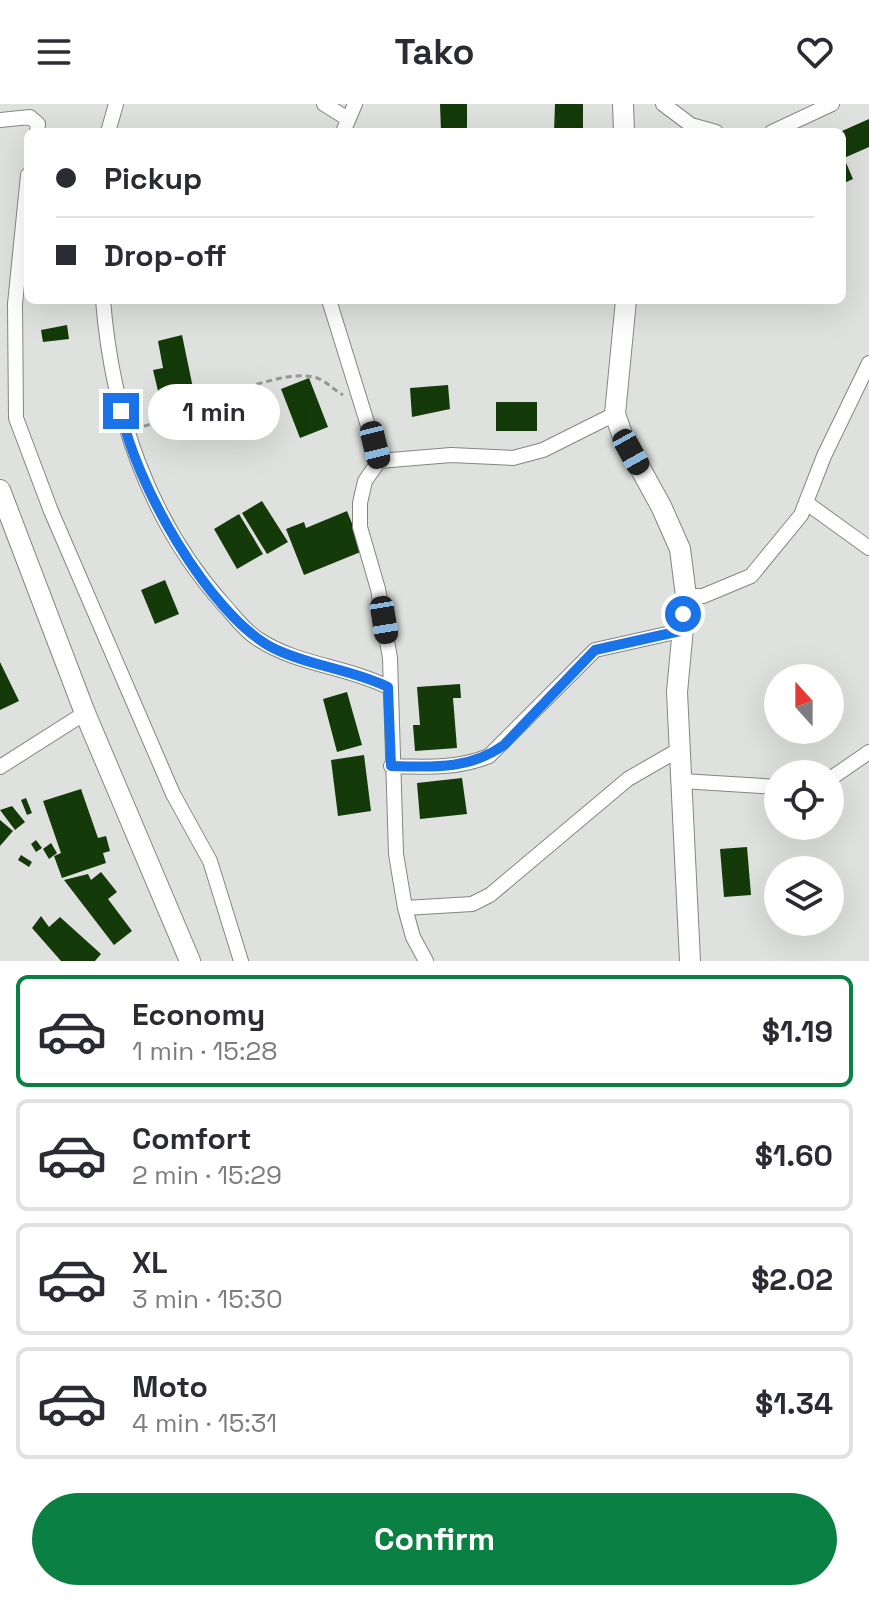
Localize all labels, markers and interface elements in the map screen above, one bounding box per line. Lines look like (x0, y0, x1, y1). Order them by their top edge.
text: Tako (394, 29, 475, 75)
icon: menu (32, 30, 76, 74)
icon: heart (793, 30, 837, 74)
text: Pickup (104, 159, 202, 198)
text: Drop-off (104, 236, 227, 275)
callout: 1 min (149, 383, 281, 439)
route end (103, 393, 139, 429)
text: 1 min (182, 395, 246, 429)
car (358, 419, 392, 471)
car (609, 425, 653, 479)
car (368, 594, 400, 646)
route start (665, 596, 701, 632)
north arrow (764, 664, 844, 744)
map controls (764, 664, 844, 936)
button: locate (764, 760, 844, 840)
button: layers (764, 856, 844, 936)
icon: car (36, 995, 108, 1067)
text: Economy (132, 995, 265, 1034)
text: $1.19 (762, 1012, 833, 1051)
text: 1 min · 15:28 (132, 1034, 277, 1068)
icon: car (36, 1119, 108, 1191)
text: Comfort (132, 1119, 251, 1158)
text: $1.60 (755, 1136, 833, 1175)
text: 2 min · 15:29 (132, 1158, 282, 1192)
icon: car (36, 1243, 108, 1315)
text: XL (132, 1243, 168, 1282)
text: $2.02 (751, 1260, 833, 1299)
text: 3 min · 15:30 (132, 1282, 283, 1316)
icon: car (36, 1367, 108, 1439)
text: Moto (132, 1367, 208, 1406)
text: $1.34 (755, 1384, 833, 1423)
text: 4 min · 15:31 (132, 1406, 277, 1440)
button: Confirm (32, 1493, 837, 1585)

